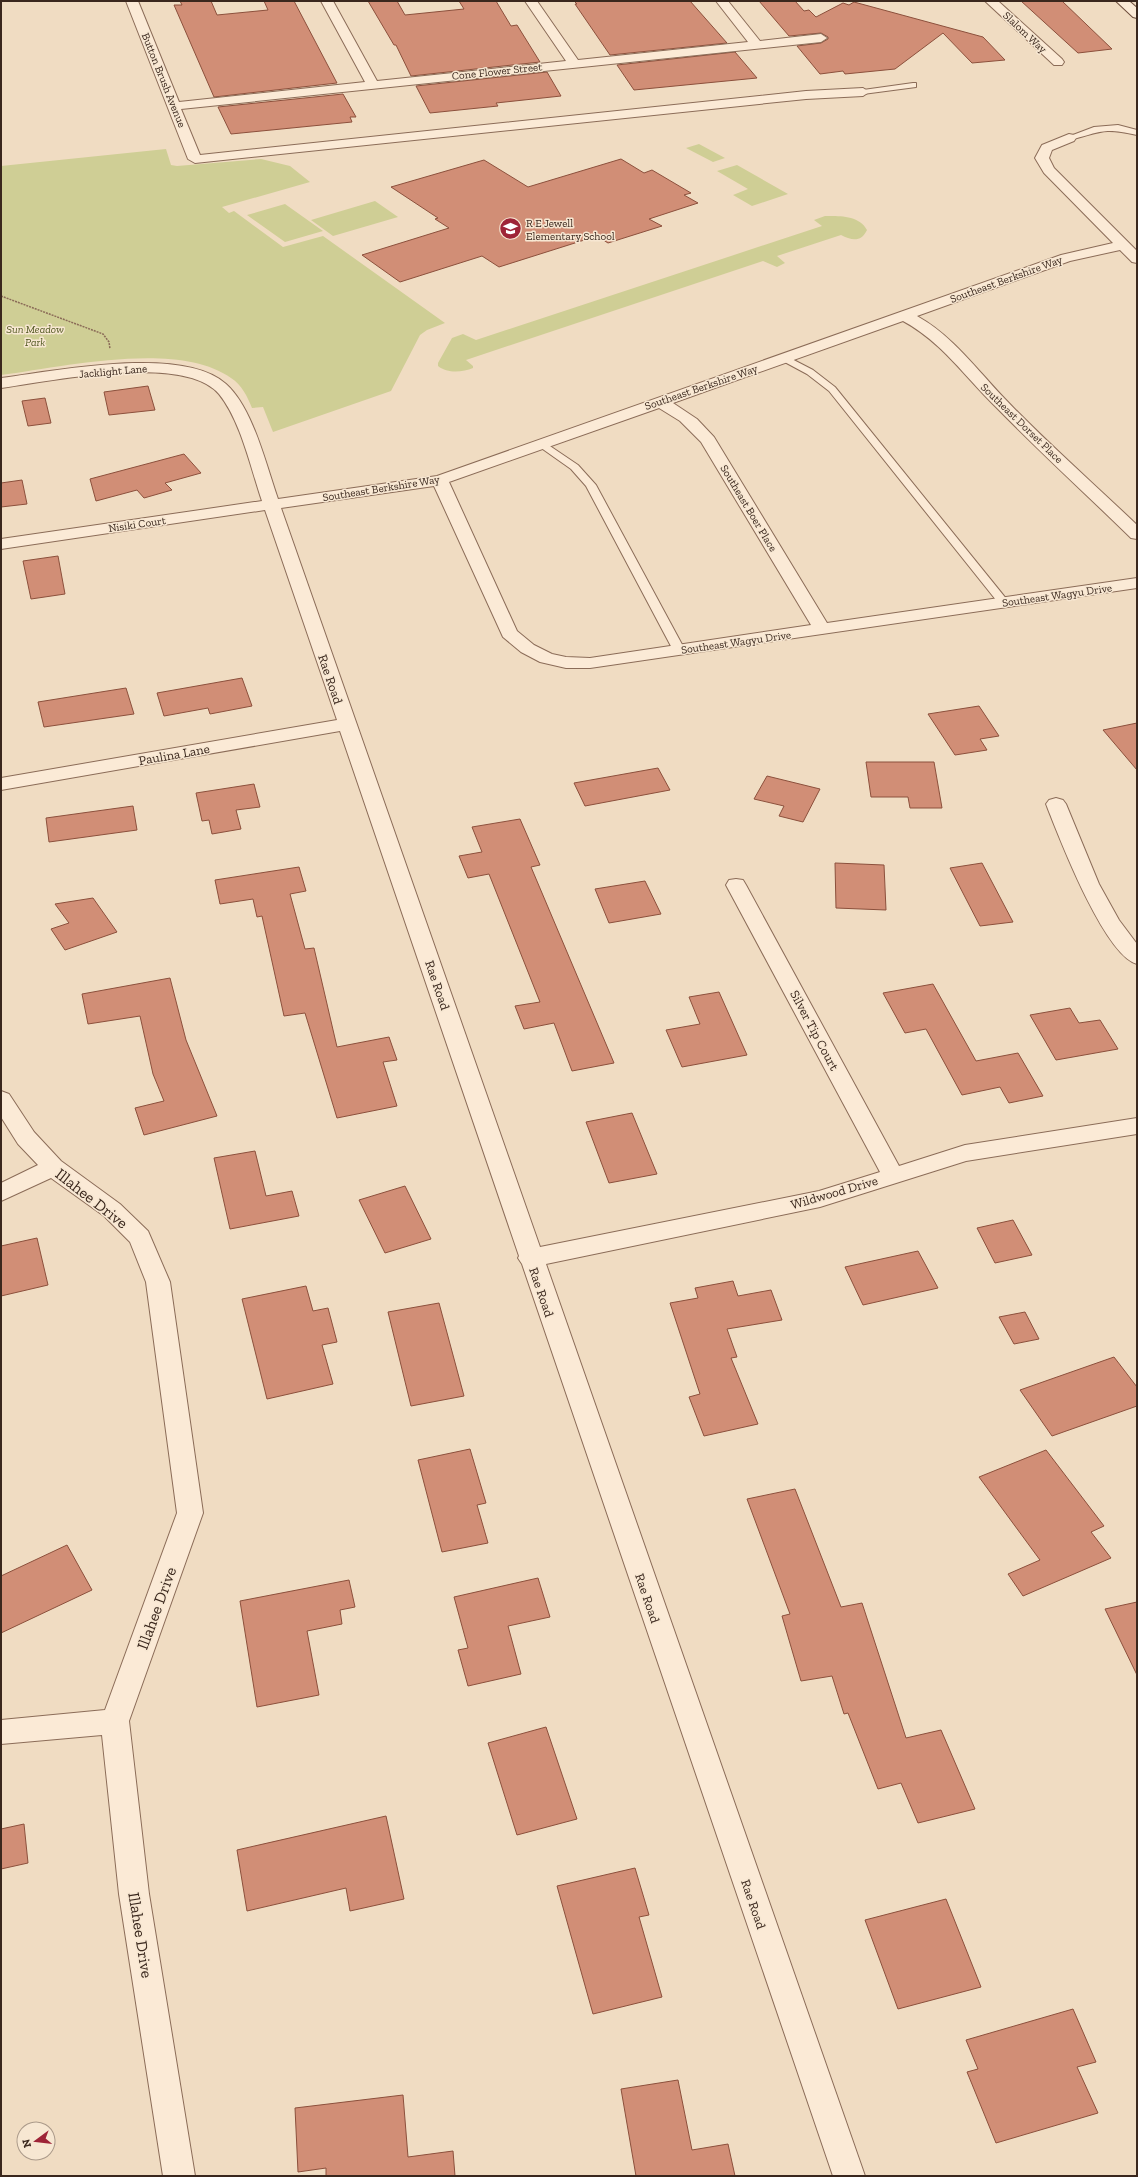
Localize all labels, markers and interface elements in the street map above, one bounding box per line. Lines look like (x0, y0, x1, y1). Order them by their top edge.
street label: Slalom Way (1000, 9, 1049, 56)
street label: Button Brush Avenue (139, 31, 188, 129)
street label: Cone Flower Street (451, 60, 544, 83)
school or university icon: R E Jewell Elementary School (497, 216, 523, 242)
place label: R E Jewell Elementary School (526, 217, 615, 243)
street label: Southeast Berkshire Way (948, 253, 1064, 306)
park label: Sun Meadow Park (6, 323, 64, 349)
street label: Jacklight Lane (78, 362, 148, 381)
street label: Southeast Berkshire Way (643, 362, 760, 413)
street label: Southeast Dorset Place (978, 381, 1065, 466)
street label: Southeast Boer Place (718, 462, 780, 554)
street label: Southeast Berkshire Way (322, 473, 441, 504)
street label: Nisiki Court (108, 514, 168, 535)
street label: Southeast Wagyu Drive (1001, 581, 1113, 610)
street label: Southeast Wagyu Drive (680, 628, 792, 657)
street label: Rae Road (315, 652, 346, 706)
street label: Paulina Lane (138, 741, 211, 768)
street label: Rae Road (422, 958, 453, 1012)
street label: Silver Tip Court (787, 988, 842, 1073)
street label: Illahee Drive (52, 1164, 132, 1233)
street label: Wildwood Drive (789, 1173, 879, 1212)
street label: Rae Road (526, 1265, 557, 1319)
street label: Illahee Drive (133, 1564, 180, 1652)
street label: Rae Road (632, 1571, 663, 1625)
street label: Rae Road (738, 1877, 769, 1931)
street label: Illahee Drive (124, 1891, 157, 1979)
north arrow (16, 2121, 56, 2161)
text: N (19, 2137, 34, 2149)

